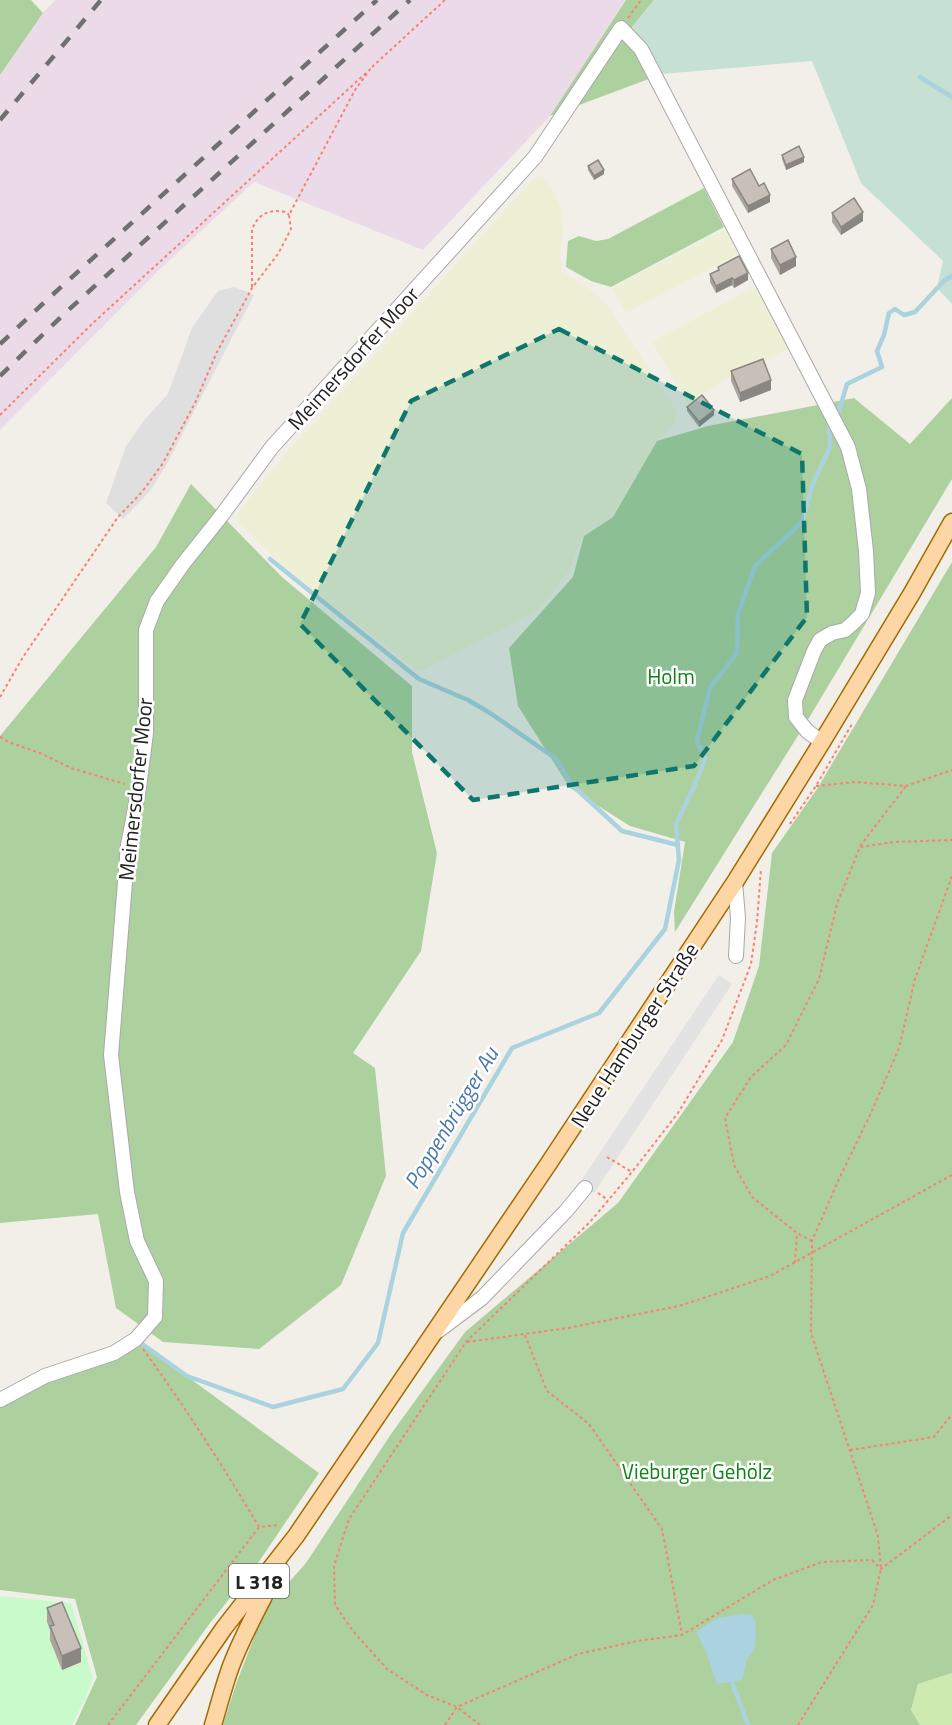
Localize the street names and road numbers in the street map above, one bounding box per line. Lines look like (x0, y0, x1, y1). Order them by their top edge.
street label: Meimersdorfer Moor (280, 279, 426, 437)
street label: Meimersdorfer Moor (109, 696, 161, 882)
street label: Neue Hamburger Straße (562, 936, 706, 1134)
road number: L 318 (229, 1564, 289, 1598)

